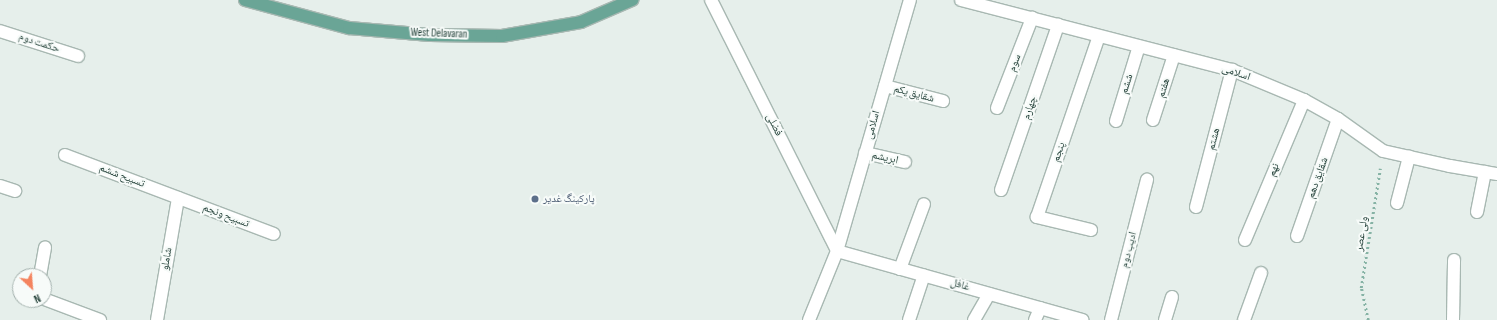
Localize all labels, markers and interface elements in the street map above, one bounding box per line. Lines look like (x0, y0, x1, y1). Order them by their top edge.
street label: West Delavaran (410, 26, 468, 42)
street label: حکمت دوم (17, 30, 61, 56)
street label: سوم (1006, 52, 1024, 74)
street label: اسلامی (1220, 62, 1252, 84)
street label: ششم (1118, 72, 1136, 96)
street label: هفتم (1155, 77, 1173, 99)
street label: شقایق یکم (892, 82, 936, 106)
street label: چهارم (1020, 95, 1040, 121)
street label: اسلامی (863, 109, 883, 141)
street label: فضلی (763, 112, 785, 138)
street label: هشتم (1205, 126, 1223, 152)
street label: پنجم (1049, 140, 1069, 164)
street label: ابریشم (870, 149, 900, 167)
street label: شقایق دهم (1304, 156, 1332, 200)
street label: تسبیح ششم (97, 161, 147, 191)
street label: نهم (1265, 161, 1283, 179)
place label: پارکینگ غدیر (543, 192, 595, 206)
marker: پارکینگ غدیر (530, 194, 540, 204)
street label: تسبیح ونجم (201, 201, 251, 231)
street label: ولی عصر (1353, 216, 1371, 252)
street label: ادیب دوم (1118, 231, 1140, 269)
street label: شاملو (159, 247, 175, 271)
north arrow (12, 268, 52, 308)
street label: غافل (949, 276, 971, 294)
text: N (32, 291, 43, 305)

